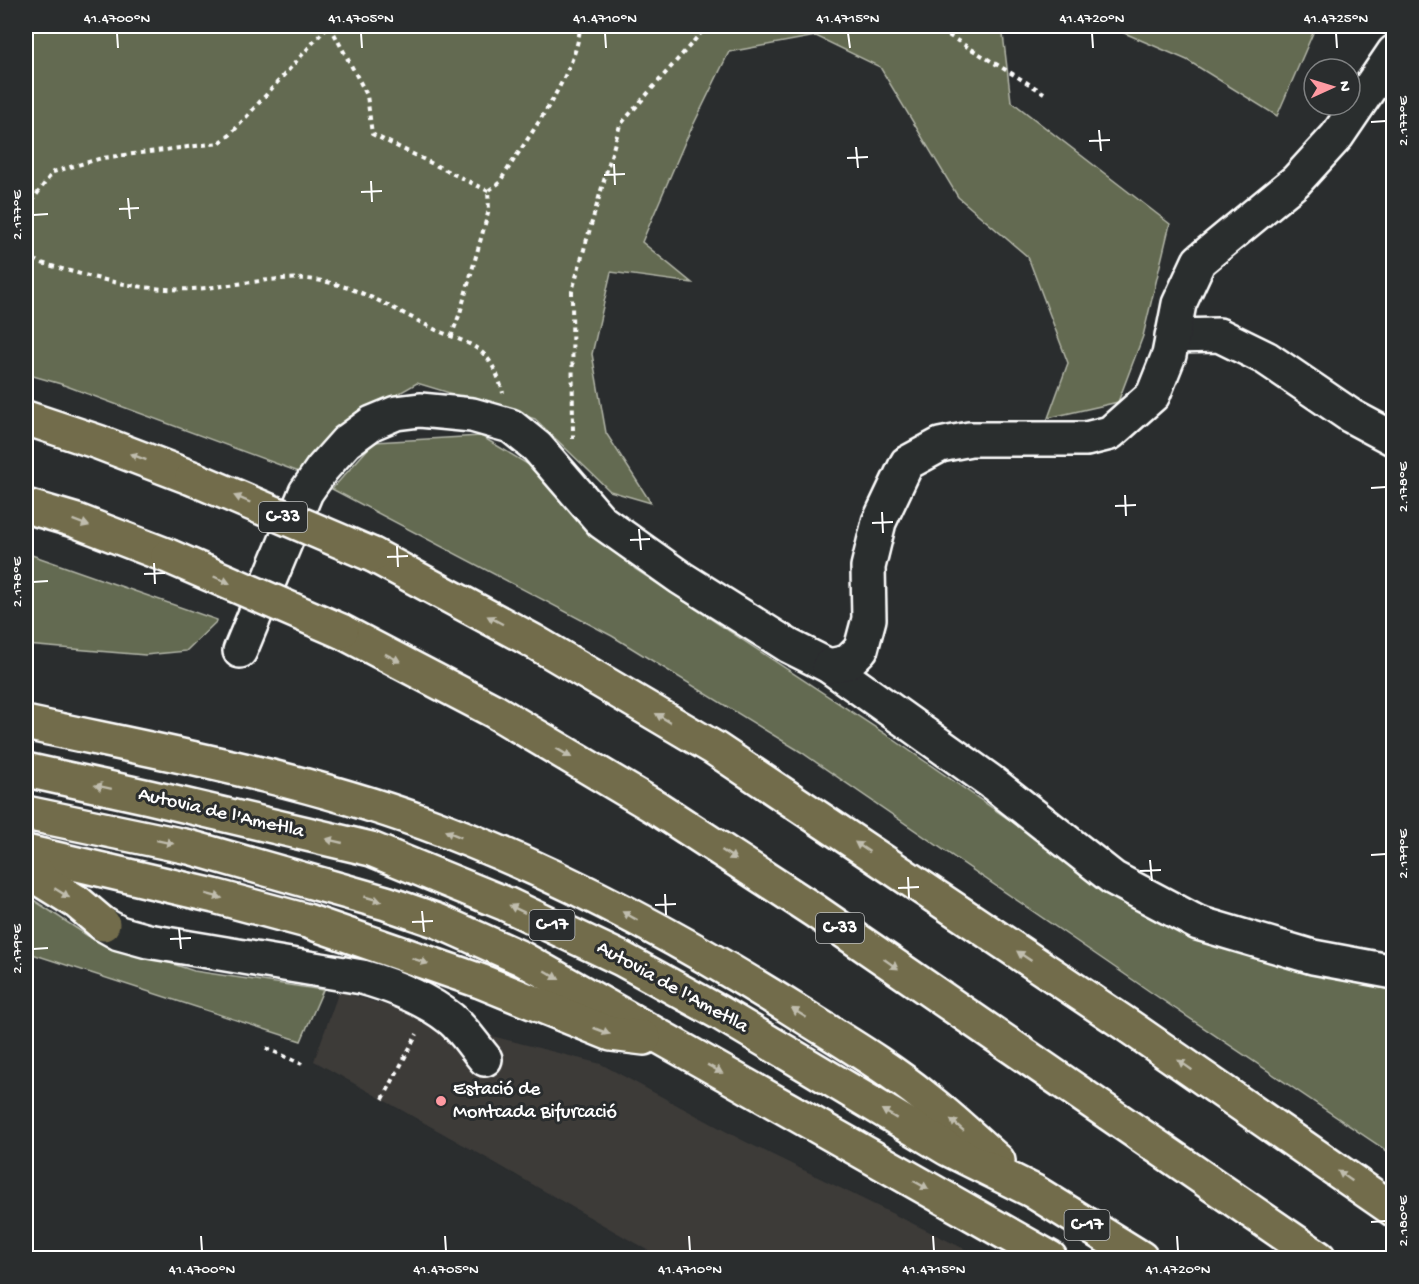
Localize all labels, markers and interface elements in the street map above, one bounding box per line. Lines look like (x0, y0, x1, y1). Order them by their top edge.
text: 41.4700°N (84, 10, 150, 28)
text: 41.4705°N (328, 10, 394, 28)
text: 41.4710°N (573, 10, 637, 28)
text: 41.4715°N (816, 10, 880, 28)
text: 41.4720°N (1059, 10, 1125, 28)
text: 41.4725°N (1304, 10, 1368, 28)
north arrow (1302, 57, 1362, 117)
text: N (1334, 80, 1353, 93)
text: 2.177°E (1395, 95, 1413, 146)
text: 2.177°E (9, 189, 27, 240)
one-way arrow (129, 452, 147, 462)
text: 2.178°E (1395, 461, 1413, 512)
one-way arrow (232, 494, 250, 504)
road number: C-33 (259, 502, 307, 532)
one-way arrow (72, 518, 90, 528)
text: 2.178°E (9, 556, 27, 607)
one-way arrow (214, 575, 232, 585)
one-way arrow (486, 616, 504, 626)
one-way arrow (385, 653, 402, 663)
one-way arrow (655, 713, 671, 724)
one-way arrow (556, 747, 572, 758)
one-way arrow (94, 782, 113, 791)
street label: Autovia de l'Ametlla (136, 784, 307, 844)
one-way arrow (443, 829, 461, 839)
text: 2.179°E (1395, 829, 1413, 879)
one-way arrow (325, 835, 343, 845)
one-way arrow (156, 838, 175, 847)
one-way arrow (854, 842, 870, 853)
one-way arrow (721, 850, 737, 861)
one-way arrow (54, 887, 70, 898)
one-way arrow (205, 892, 223, 902)
one-way arrow (364, 895, 382, 905)
one-way arrow (508, 904, 525, 913)
road number: C-17 (530, 910, 574, 940)
one-way arrow (621, 911, 638, 921)
road number: C-33 (816, 913, 864, 943)
text: 2.179°E (9, 924, 27, 974)
street label: Autovia de l'Ametlla (592, 937, 752, 1040)
one-way arrow (1016, 951, 1032, 962)
one-way arrow (411, 956, 429, 966)
one-way arrow (883, 958, 899, 970)
one-way arrow (544, 970, 560, 981)
one-way arrow (791, 1007, 807, 1019)
one-way arrow (593, 1026, 611, 1036)
one-way arrow (1177, 1060, 1193, 1071)
one-way arrow (707, 1063, 723, 1074)
place label: Estació de Montcada Bifurcació (453, 1079, 617, 1125)
marker: Estació de Montcada Bifurcació (434, 1094, 448, 1108)
one-way arrow (880, 1109, 897, 1119)
one-way arrow (949, 1119, 965, 1132)
one-way arrow (1338, 1170, 1354, 1182)
one-way arrow (913, 1180, 930, 1190)
text: 2.180°E (1395, 1195, 1413, 1246)
road number: C-17 (1064, 1210, 1110, 1240)
text: 41.4700°N (169, 1261, 235, 1279)
text: 41.4705°N (413, 1261, 479, 1279)
text: 41.4710°N (658, 1261, 722, 1279)
text: 41.4715°N (902, 1261, 966, 1279)
text: 41.4720°N (1145, 1261, 1211, 1279)

